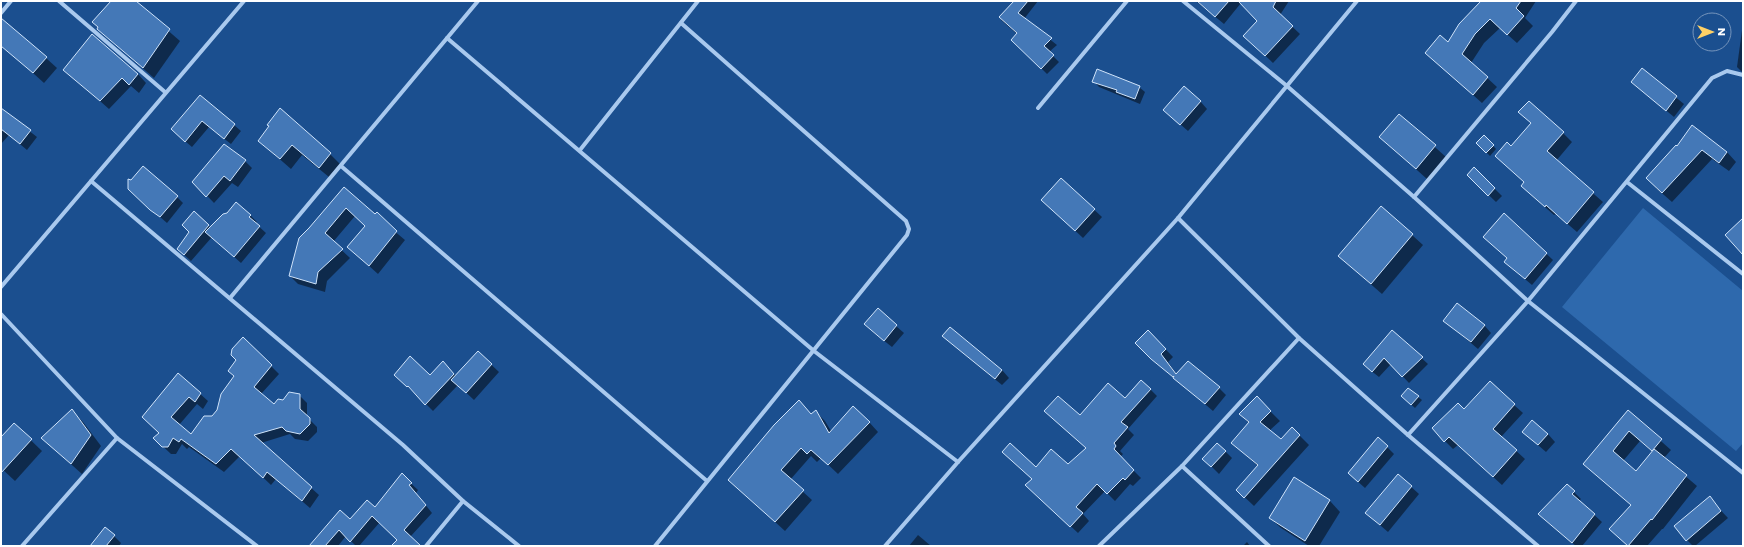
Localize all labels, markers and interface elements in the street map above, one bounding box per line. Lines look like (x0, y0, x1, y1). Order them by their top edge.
north arrow (1692, 12, 1732, 52)
text: N (1714, 28, 1730, 36)

